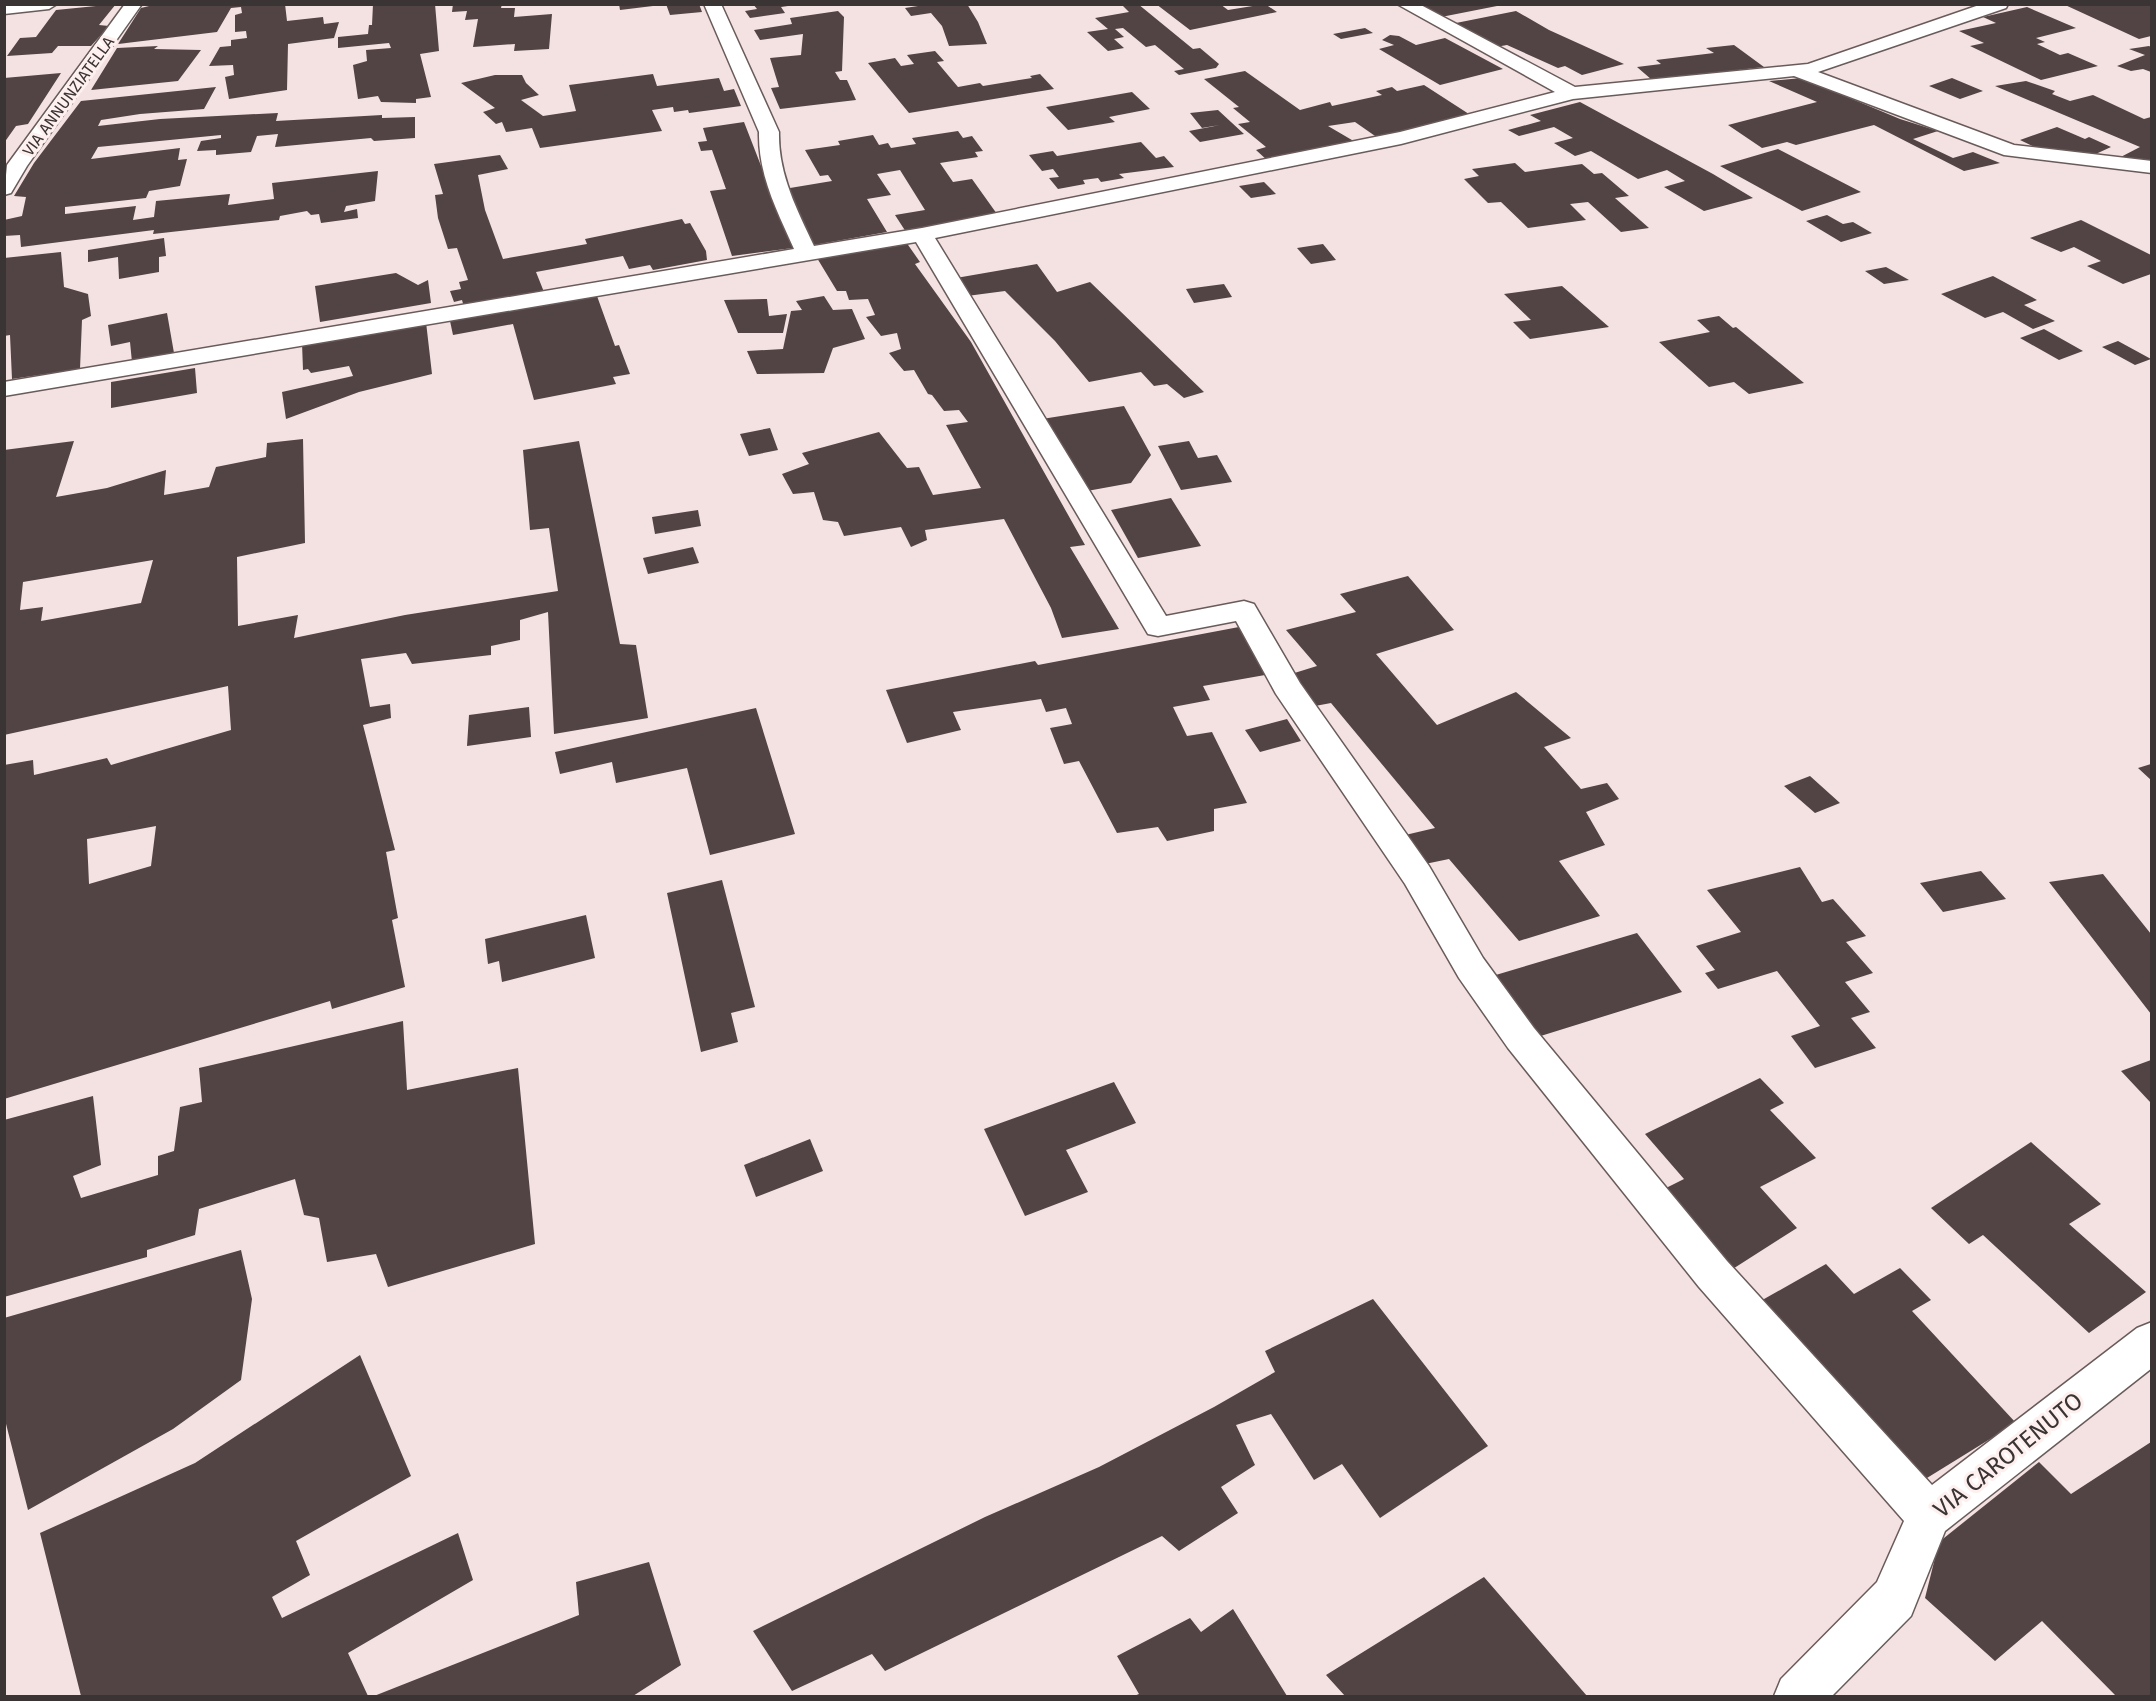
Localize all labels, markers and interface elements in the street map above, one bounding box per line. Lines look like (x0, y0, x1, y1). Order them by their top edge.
street label: VIA ANNUNZIATELLA (19, 32, 119, 160)
street label: VIA CAROTENUTO (1928, 1386, 2088, 1524)

